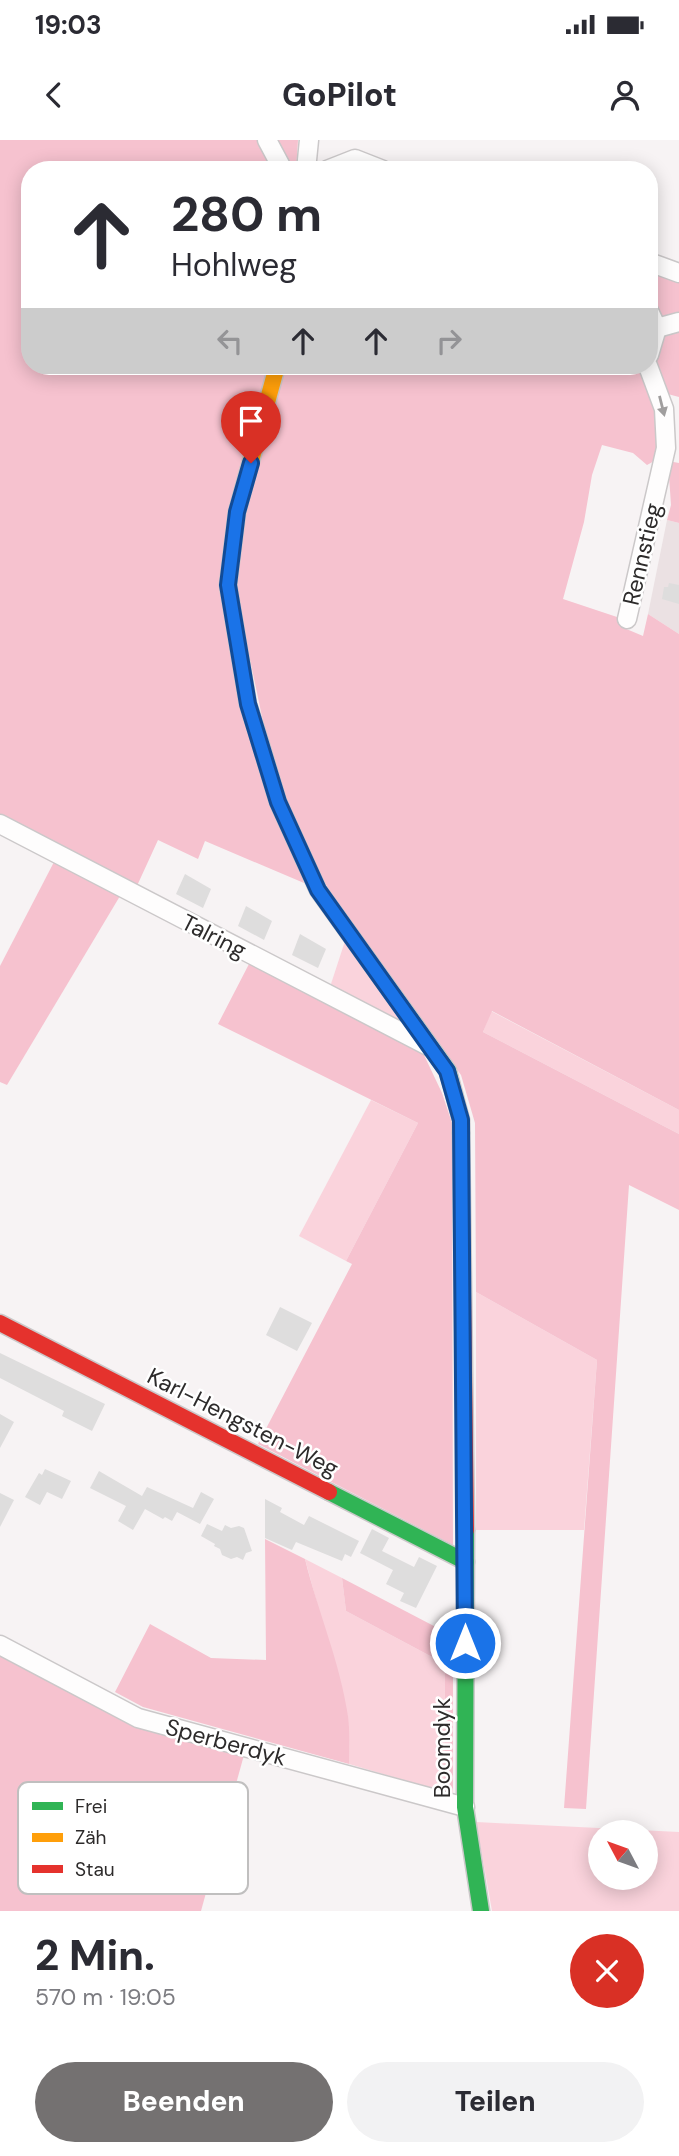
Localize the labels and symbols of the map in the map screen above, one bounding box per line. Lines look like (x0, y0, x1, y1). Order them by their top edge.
pin (221, 391, 281, 463)
one-way arrow (656, 395, 667, 417)
street label: Rennstieg (616, 500, 668, 608)
street label: Talring (176, 907, 252, 965)
street label: Karl-Hengsten-Weg (142, 1361, 344, 1483)
position arrow (428, 1606, 502, 1680)
street label: Boomdyk (427, 1697, 457, 1798)
street label: Sperberdyk (162, 1712, 290, 1773)
legend (18, 1782, 248, 1894)
text: Frei (75, 1794, 107, 1819)
north arrow (588, 1820, 658, 1890)
text: Zäh (75, 1825, 107, 1850)
text: Stau (75, 1857, 115, 1882)

